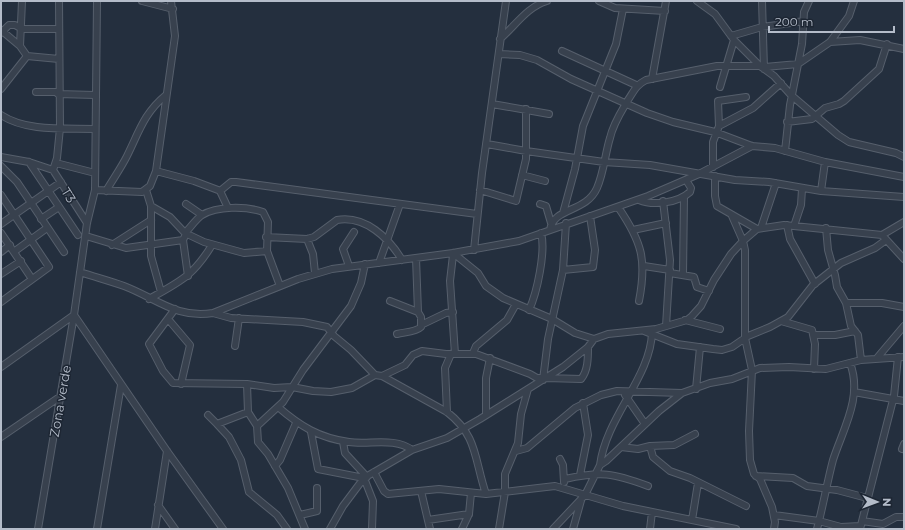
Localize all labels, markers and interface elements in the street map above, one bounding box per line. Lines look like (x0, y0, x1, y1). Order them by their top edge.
scale bar (769, 8, 894, 34)
text: 200 m (775, 14, 814, 29)
street label: T3 (58, 184, 80, 206)
street label: Zona verde (46, 364, 74, 438)
north arrow (857, 482, 897, 522)
text: N (880, 498, 894, 507)

